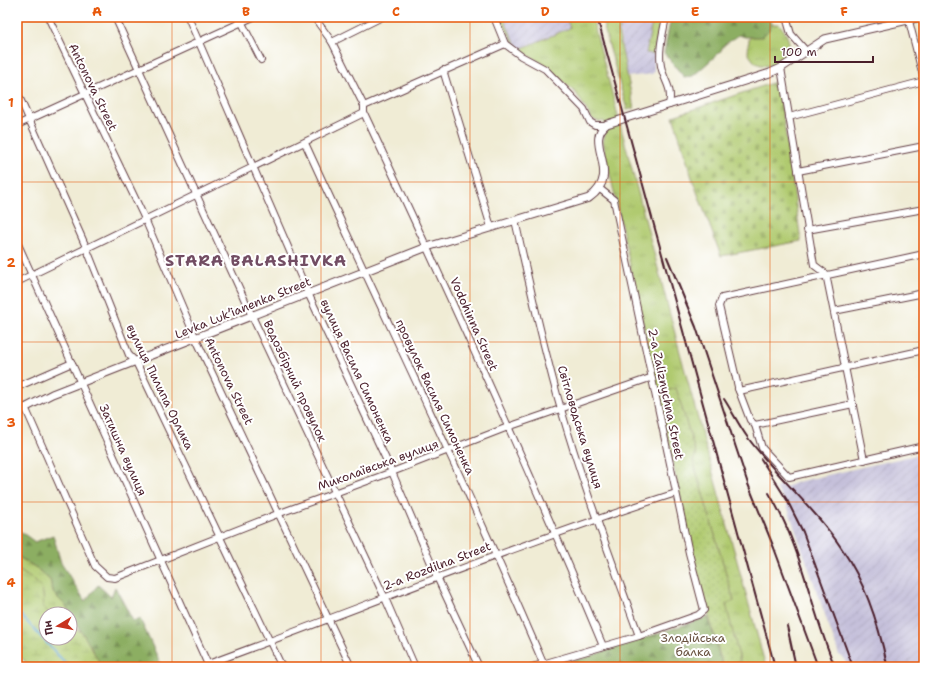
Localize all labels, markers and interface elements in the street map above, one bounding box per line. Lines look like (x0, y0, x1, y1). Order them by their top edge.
text: A (92, 3, 102, 20)
text: B (242, 3, 250, 20)
text: C (392, 3, 400, 20)
text: D (540, 3, 550, 20)
text: E (691, 3, 700, 20)
text: F (840, 3, 848, 20)
scale bar (775, 38, 873, 64)
street label: Antonova Street (65, 41, 121, 133)
text: 100 m (781, 44, 817, 60)
text: 1 (8, 94, 14, 111)
district label: STARA BALASHIVKA (165, 250, 347, 271)
text: 2 (6, 254, 16, 271)
street label: Levka Lukʼianenka Street (173, 273, 313, 343)
street label: Vodohinna Street (446, 275, 502, 373)
street label: вулиця Василя Симоненка (317, 296, 398, 446)
street label: Водозбірний провулок (260, 317, 331, 445)
street label: провулок Василя Симоненка (392, 317, 478, 478)
street label: вулиця Пилипа Орлика (123, 322, 198, 453)
street label: 2-a Zaliznychna Street (644, 327, 688, 461)
street label: Antonova Street (201, 335, 257, 427)
street label: Світловодська вулиця (554, 363, 606, 491)
street label: Затишна вулиця (96, 402, 150, 498)
text: 3 (6, 414, 16, 431)
street label: Миколаївська вулиця (315, 436, 441, 494)
street label: 2-a Rozdilna Street (381, 538, 493, 594)
text: 4 (6, 574, 16, 591)
north arrow (38, 606, 78, 646)
text: Пн (40, 619, 57, 636)
park label: Злодійська балка (661, 630, 726, 660)

